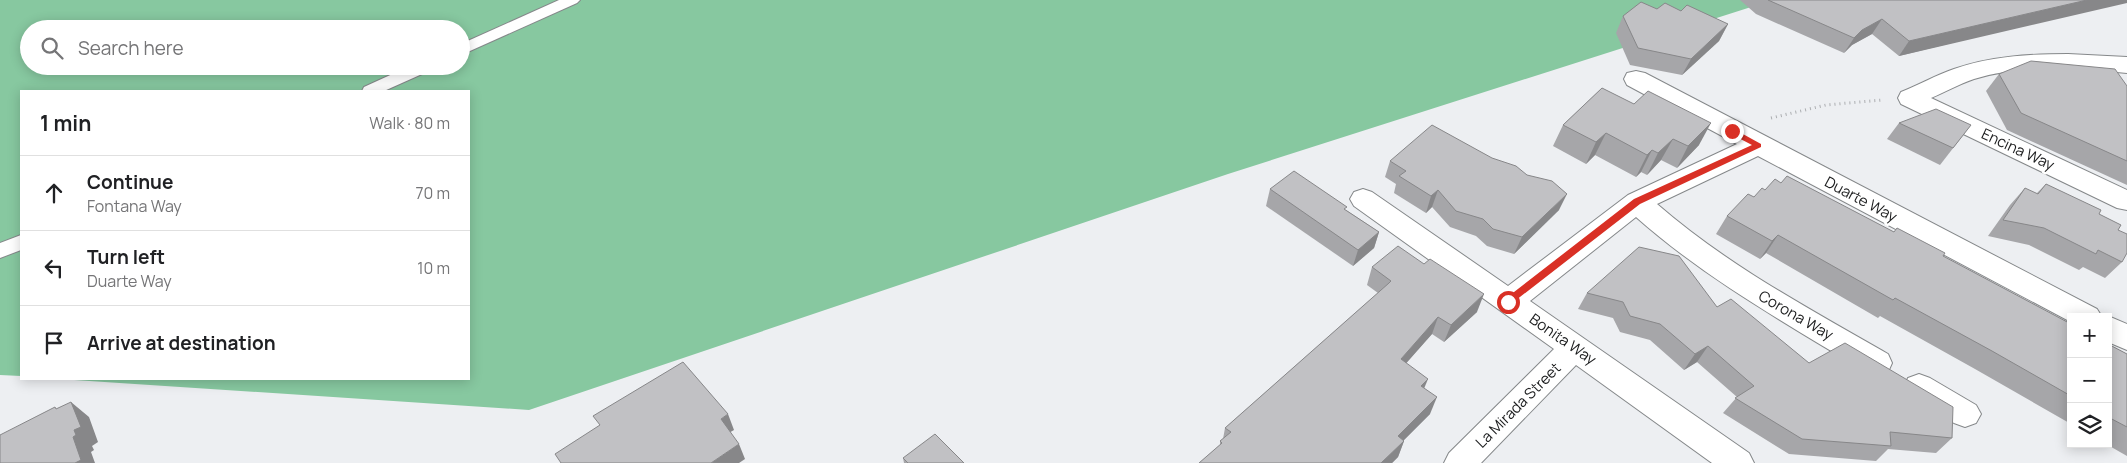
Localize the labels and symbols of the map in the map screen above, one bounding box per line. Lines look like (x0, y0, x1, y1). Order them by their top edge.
route end (1721, 120, 1744, 143)
street label: Encina Way (1978, 123, 2058, 175)
street label: Duarte Way (1821, 171, 1901, 227)
street label: Corona Way (1755, 285, 1837, 345)
route start (1497, 291, 1520, 314)
street label: Bonita Way (1525, 308, 1601, 370)
street label: La Mirada Street (1471, 358, 1565, 452)

